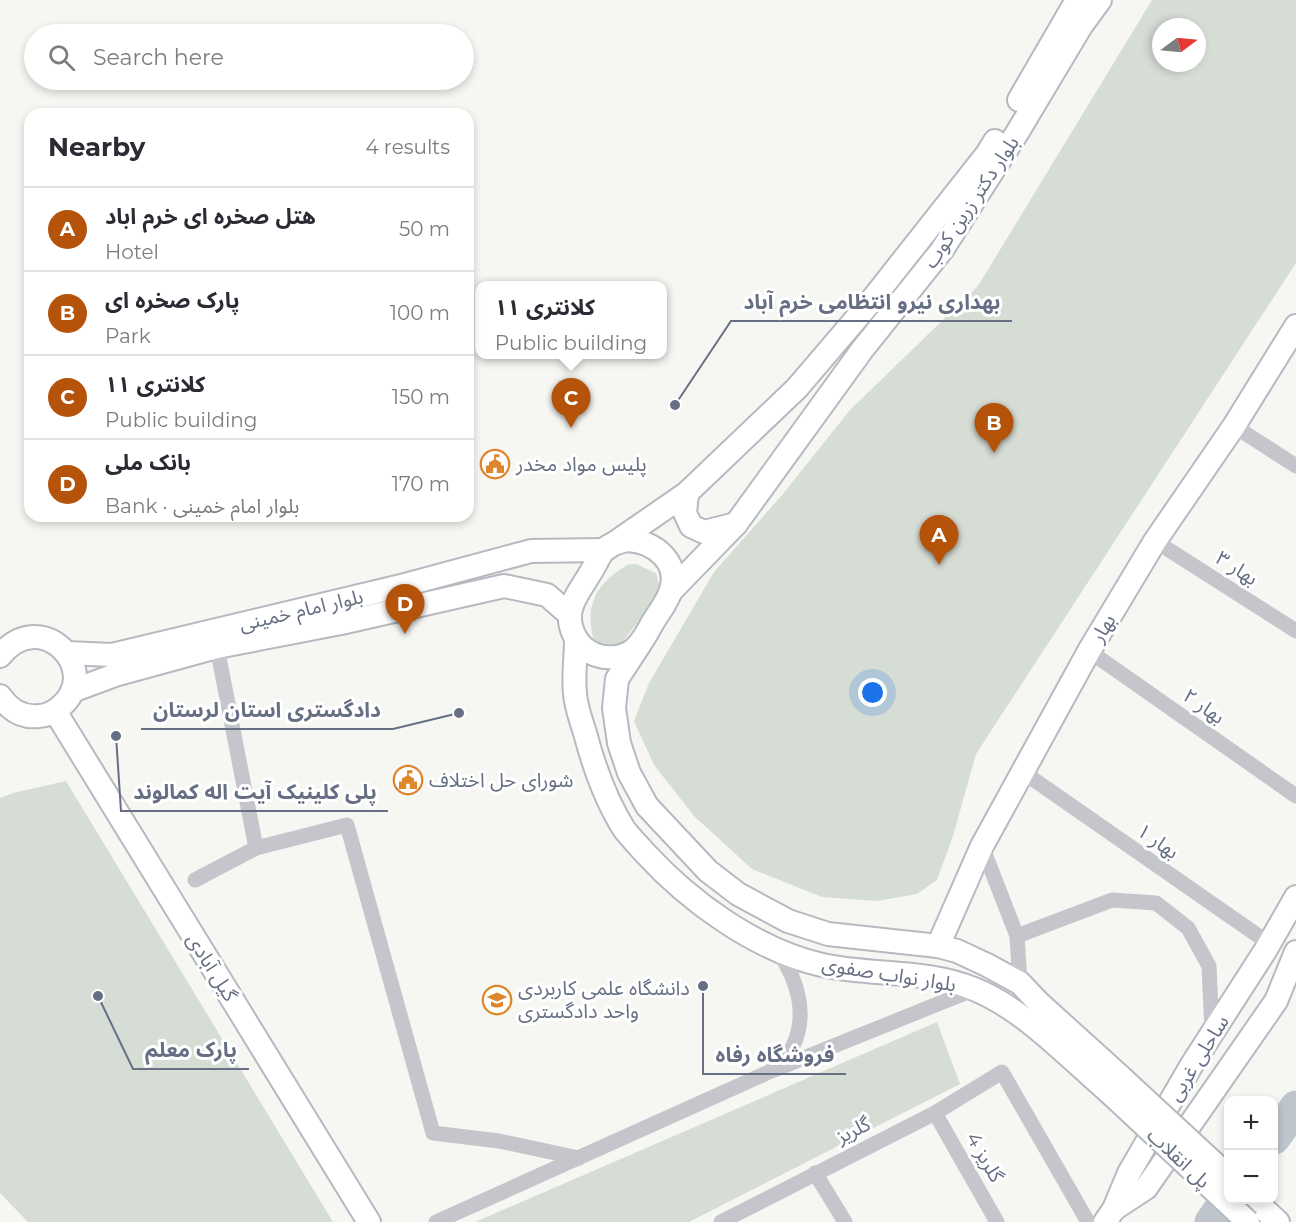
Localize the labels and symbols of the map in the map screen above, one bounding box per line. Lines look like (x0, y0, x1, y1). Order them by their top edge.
north arrow (1152, 18, 1206, 72)
street label: بلوار دکتر زرین کوب (918, 131, 1024, 273)
callout: بهداری نیرو انتظامی خرم آباد (731, 282, 1012, 321)
text: بهداری نیرو انتظامی خرم آباد (743, 289, 1001, 318)
pin: C (552, 378, 590, 428)
pin: B (974, 404, 1014, 453)
public building icon: پلیس مواد مخدر (479, 448, 511, 480)
place label: پلیس مواد مخدر (515, 452, 647, 477)
pin: A (920, 516, 958, 565)
street label: بهار ۳ (1211, 546, 1263, 590)
street label: بلوار امام خمینی (237, 584, 366, 639)
pin: D (386, 584, 424, 634)
street label: بهار (1085, 610, 1121, 647)
your location (858, 678, 887, 707)
street label: بهار ۲ (1179, 683, 1229, 729)
callout: دادگستری استان لرستان (141, 690, 393, 729)
text: دادگستری استان لرستان (153, 697, 381, 722)
public building icon: شورای حل اختلاف (392, 764, 424, 796)
place label: شورای حل اختلاف (429, 768, 573, 792)
callout: پلی کلینیک آیت اله کمالوند (121, 772, 388, 811)
text: پلی کلینیک آیت اله کمالوند (133, 779, 377, 806)
street label: بهار ۱ (1133, 818, 1183, 864)
street label: گیل آبادی (182, 928, 243, 1006)
street label: بلوار نواب صفوی (820, 952, 958, 996)
place label: دانشگاه علمی کاربردی واحد دادگستری (518, 976, 690, 1023)
school or university icon: دانشگاه علمی کاربردی واحد دادگستری (481, 984, 513, 1016)
street label: ساحلی غربی (1162, 1011, 1234, 1105)
callout: پارک معلم (133, 1030, 249, 1069)
callout: فروشگاه رفاه (703, 1035, 846, 1074)
text: پارک معلم (145, 1037, 237, 1065)
text: فروشگاه رفاه (716, 1042, 834, 1067)
street label: گلریز (831, 1111, 875, 1149)
street label: پل انقلاب (1142, 1123, 1216, 1194)
street label: گلریز 4 (961, 1128, 1009, 1187)

